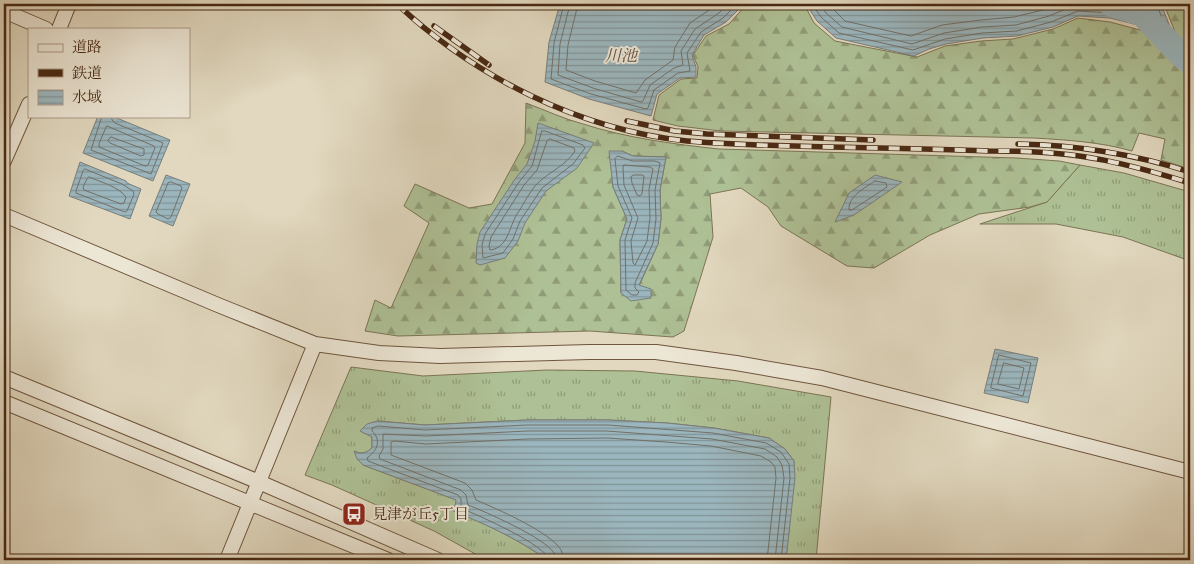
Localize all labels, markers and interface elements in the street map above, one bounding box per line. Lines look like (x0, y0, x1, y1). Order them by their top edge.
legend (28, 28, 190, 118)
text: 道路 (72, 38, 102, 56)
water label: 川池 (605, 46, 639, 65)
text: 鉄道 (72, 64, 102, 82)
text: 水域 (72, 88, 102, 106)
bus stop icon: 見津が丘5丁目 (341, 501, 367, 527)
place label: 見津が丘5丁目 (372, 505, 469, 523)

